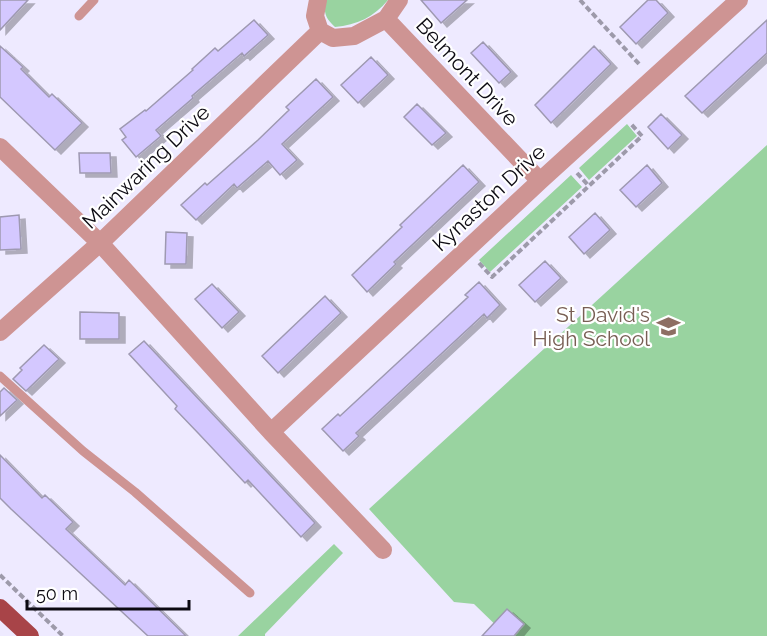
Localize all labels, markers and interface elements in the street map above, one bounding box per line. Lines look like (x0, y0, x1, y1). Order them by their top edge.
street label: Belmont Drive (411, 13, 524, 131)
street label: Mainwaring Drive (77, 100, 214, 234)
street label: Kynaston Drive (427, 139, 550, 256)
place label: St David's High School (532, 302, 650, 351)
school or university icon: St David's High School (655, 314, 681, 340)
scale bar (27, 573, 189, 611)
text: 50 m (36, 583, 78, 604)

